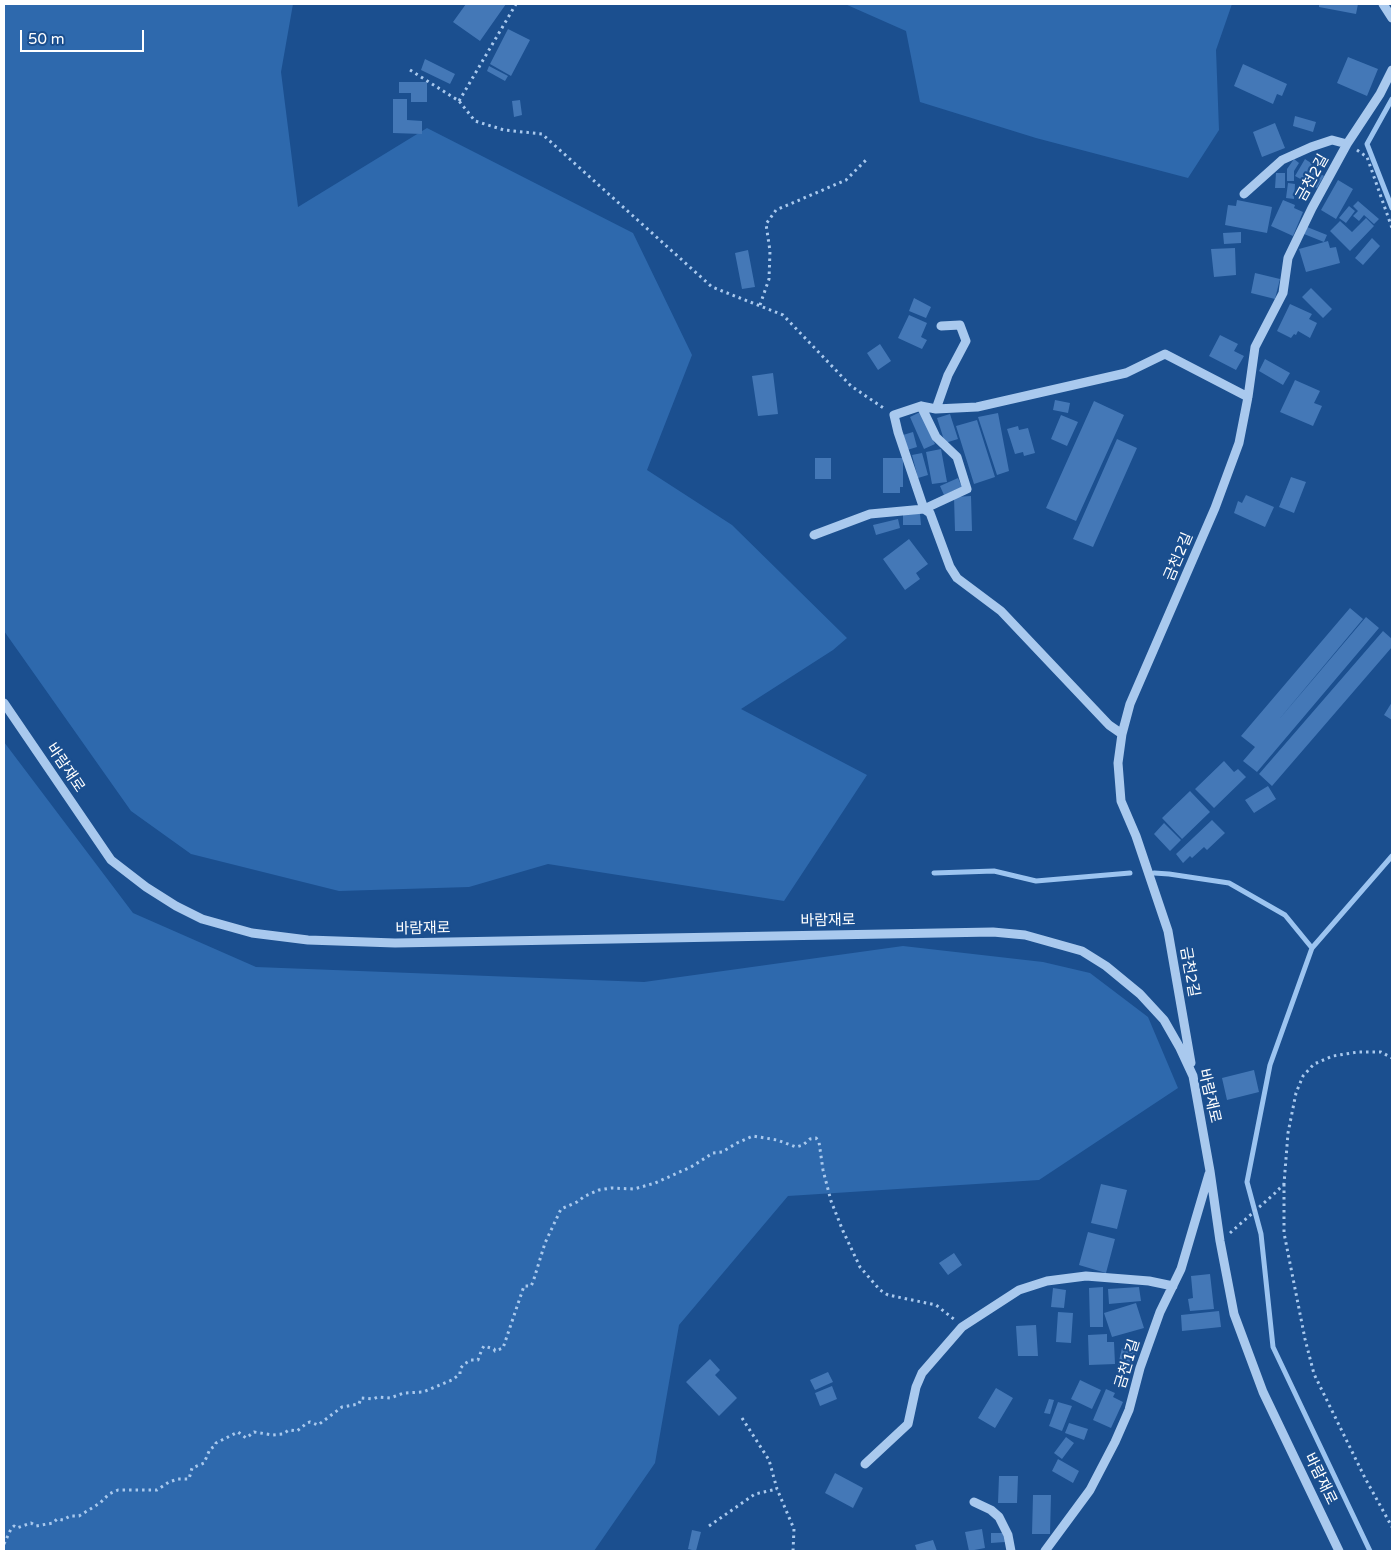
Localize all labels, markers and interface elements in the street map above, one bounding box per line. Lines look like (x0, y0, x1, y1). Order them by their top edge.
scale bar (22, 20, 146, 52)
text: 50 m (28, 30, 65, 48)
street label: 금천2길 (1293, 151, 1333, 205)
street label: 금천2길 (1161, 530, 1197, 584)
street label: 바람재로 (42, 740, 88, 796)
street label: 바람재로 (800, 912, 856, 930)
street label: 바람재로 (395, 920, 451, 938)
street label: 금천2길 (1176, 945, 1202, 999)
street label: 바람재로 (1194, 1067, 1224, 1125)
street label: 금천1길 (1112, 1337, 1144, 1391)
street label: 바람재로 (1300, 1450, 1340, 1508)

